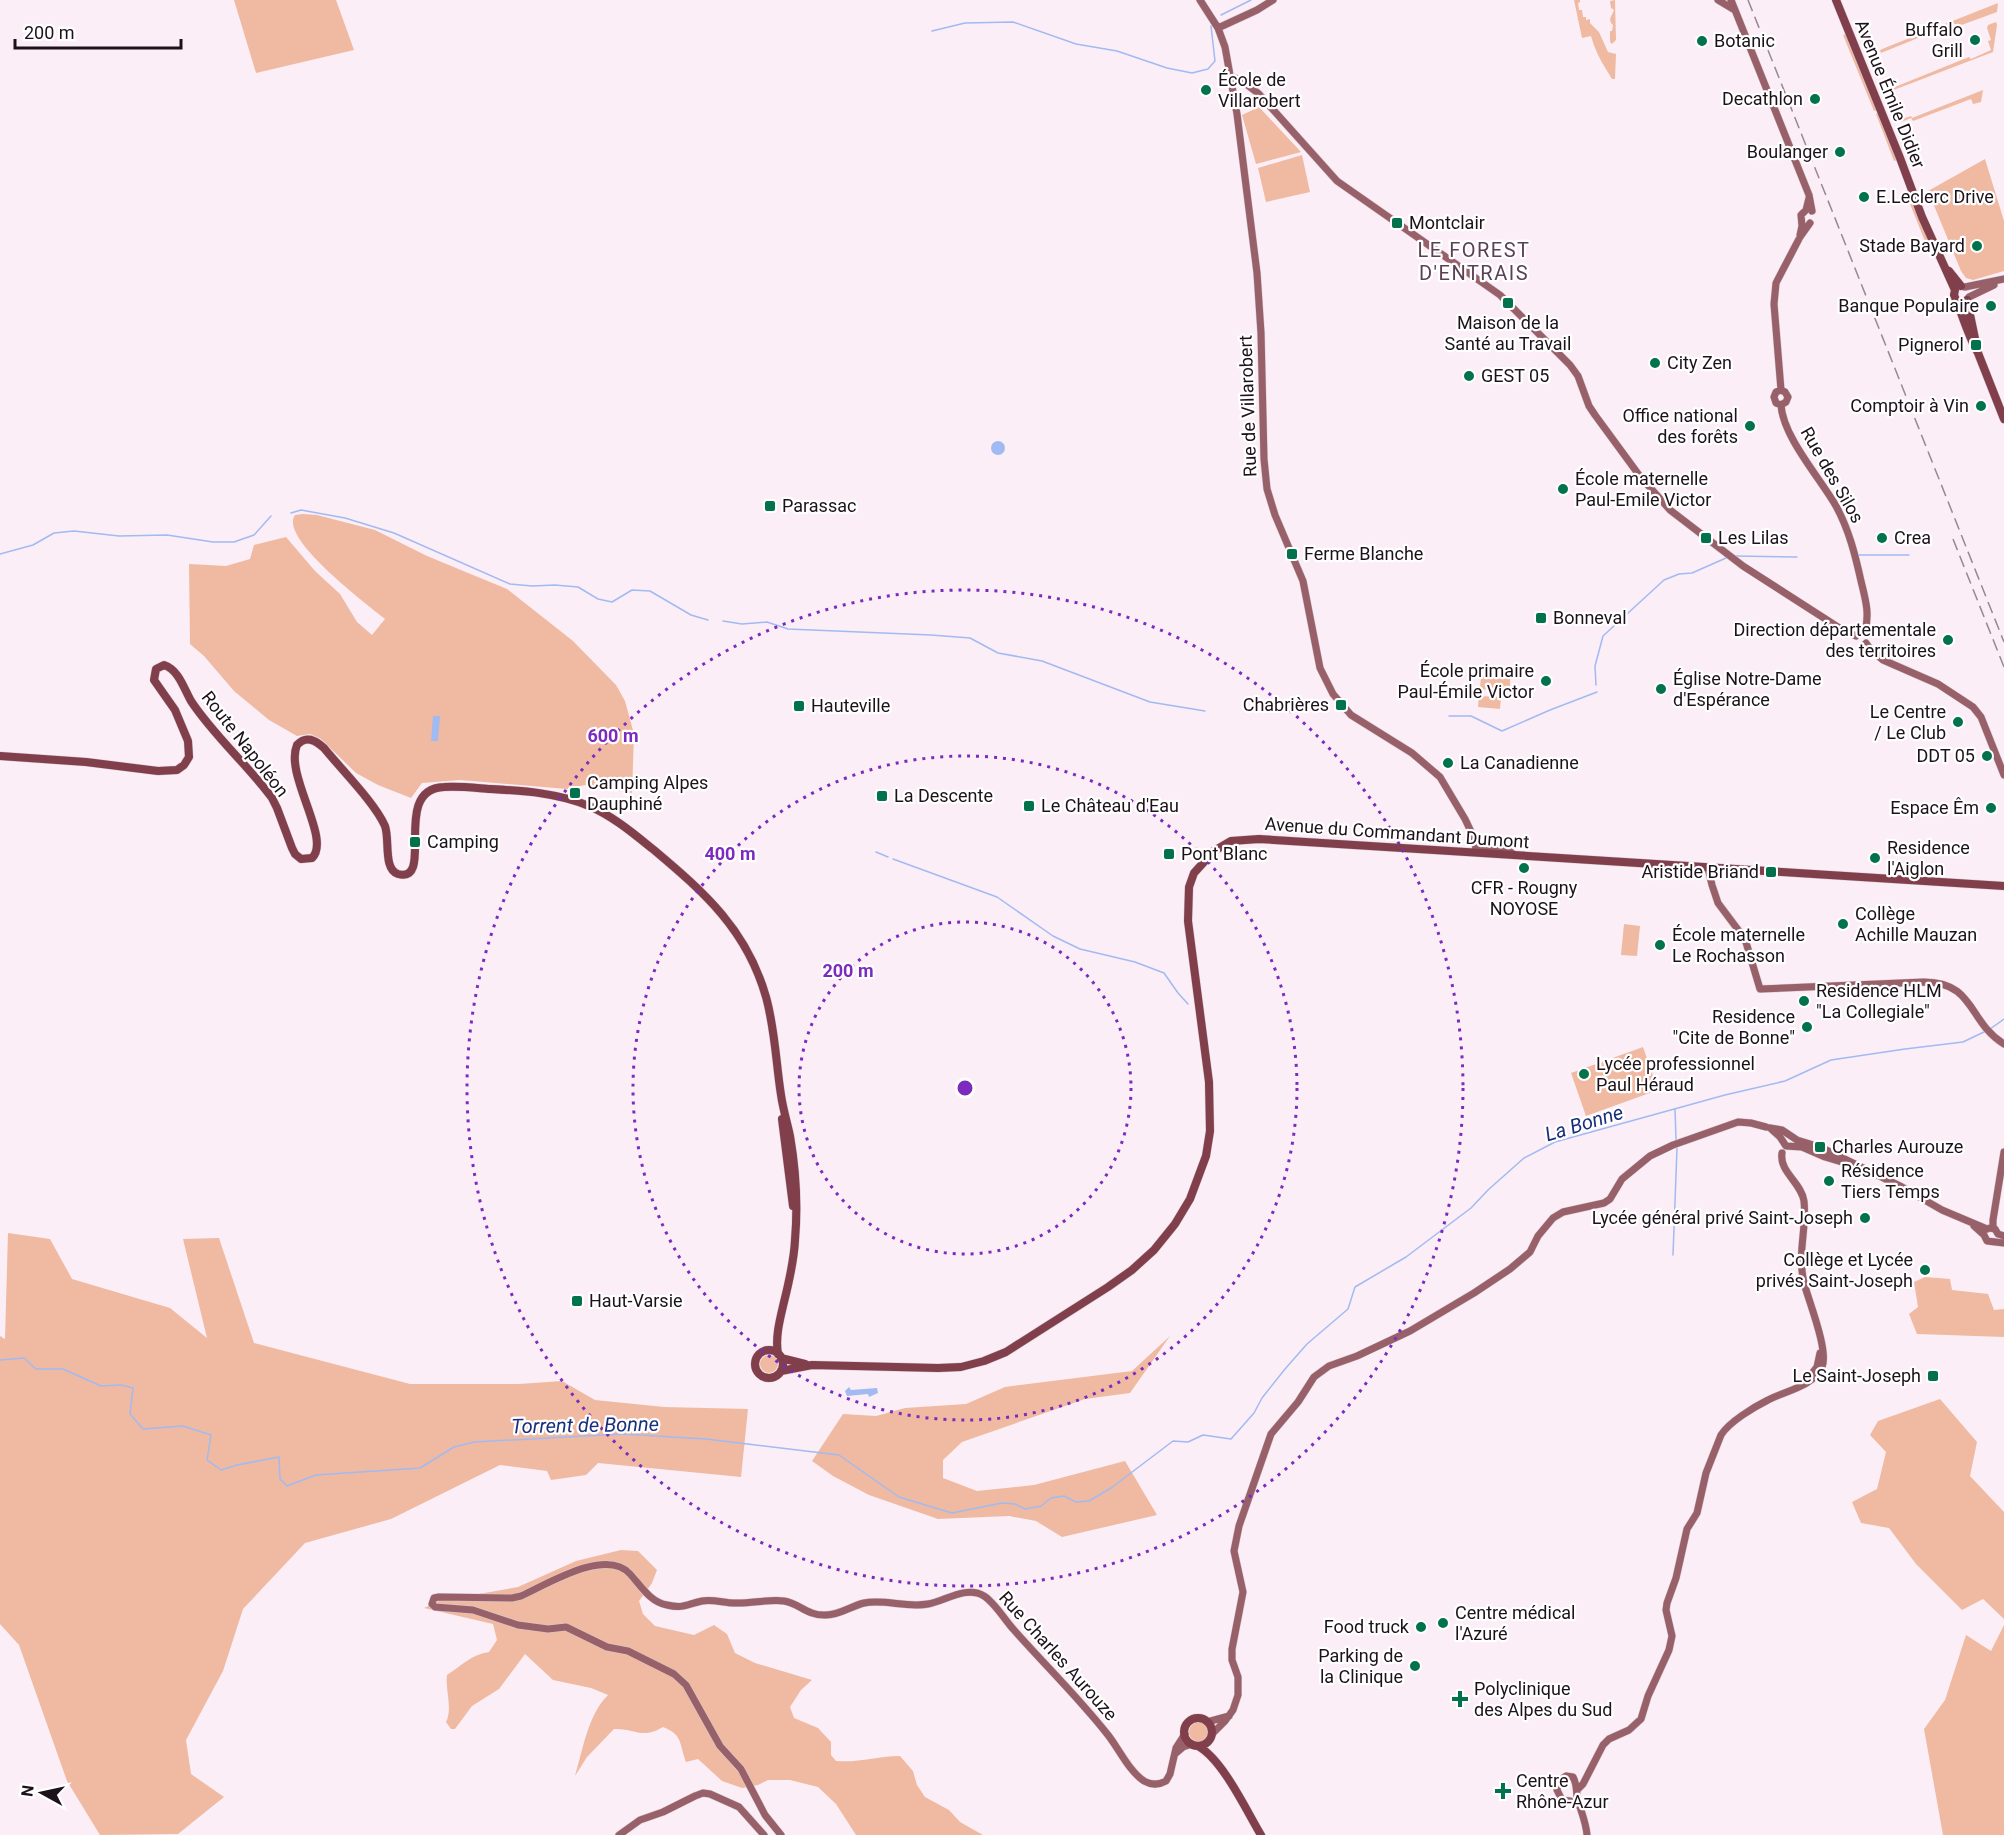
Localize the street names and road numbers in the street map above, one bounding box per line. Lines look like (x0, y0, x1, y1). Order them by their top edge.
street label: Avenue Émile Didier (1851, 16, 1930, 171)
street label: Rue de Villarobert (1235, 335, 1260, 477)
street label: Rue des Silos (1796, 423, 1868, 527)
street label: Route Napoléon (198, 687, 293, 801)
street label: Avenue du Commandant Dumont (1264, 813, 1530, 852)
street label: Rue Charles Aurouze (995, 1587, 1122, 1724)

